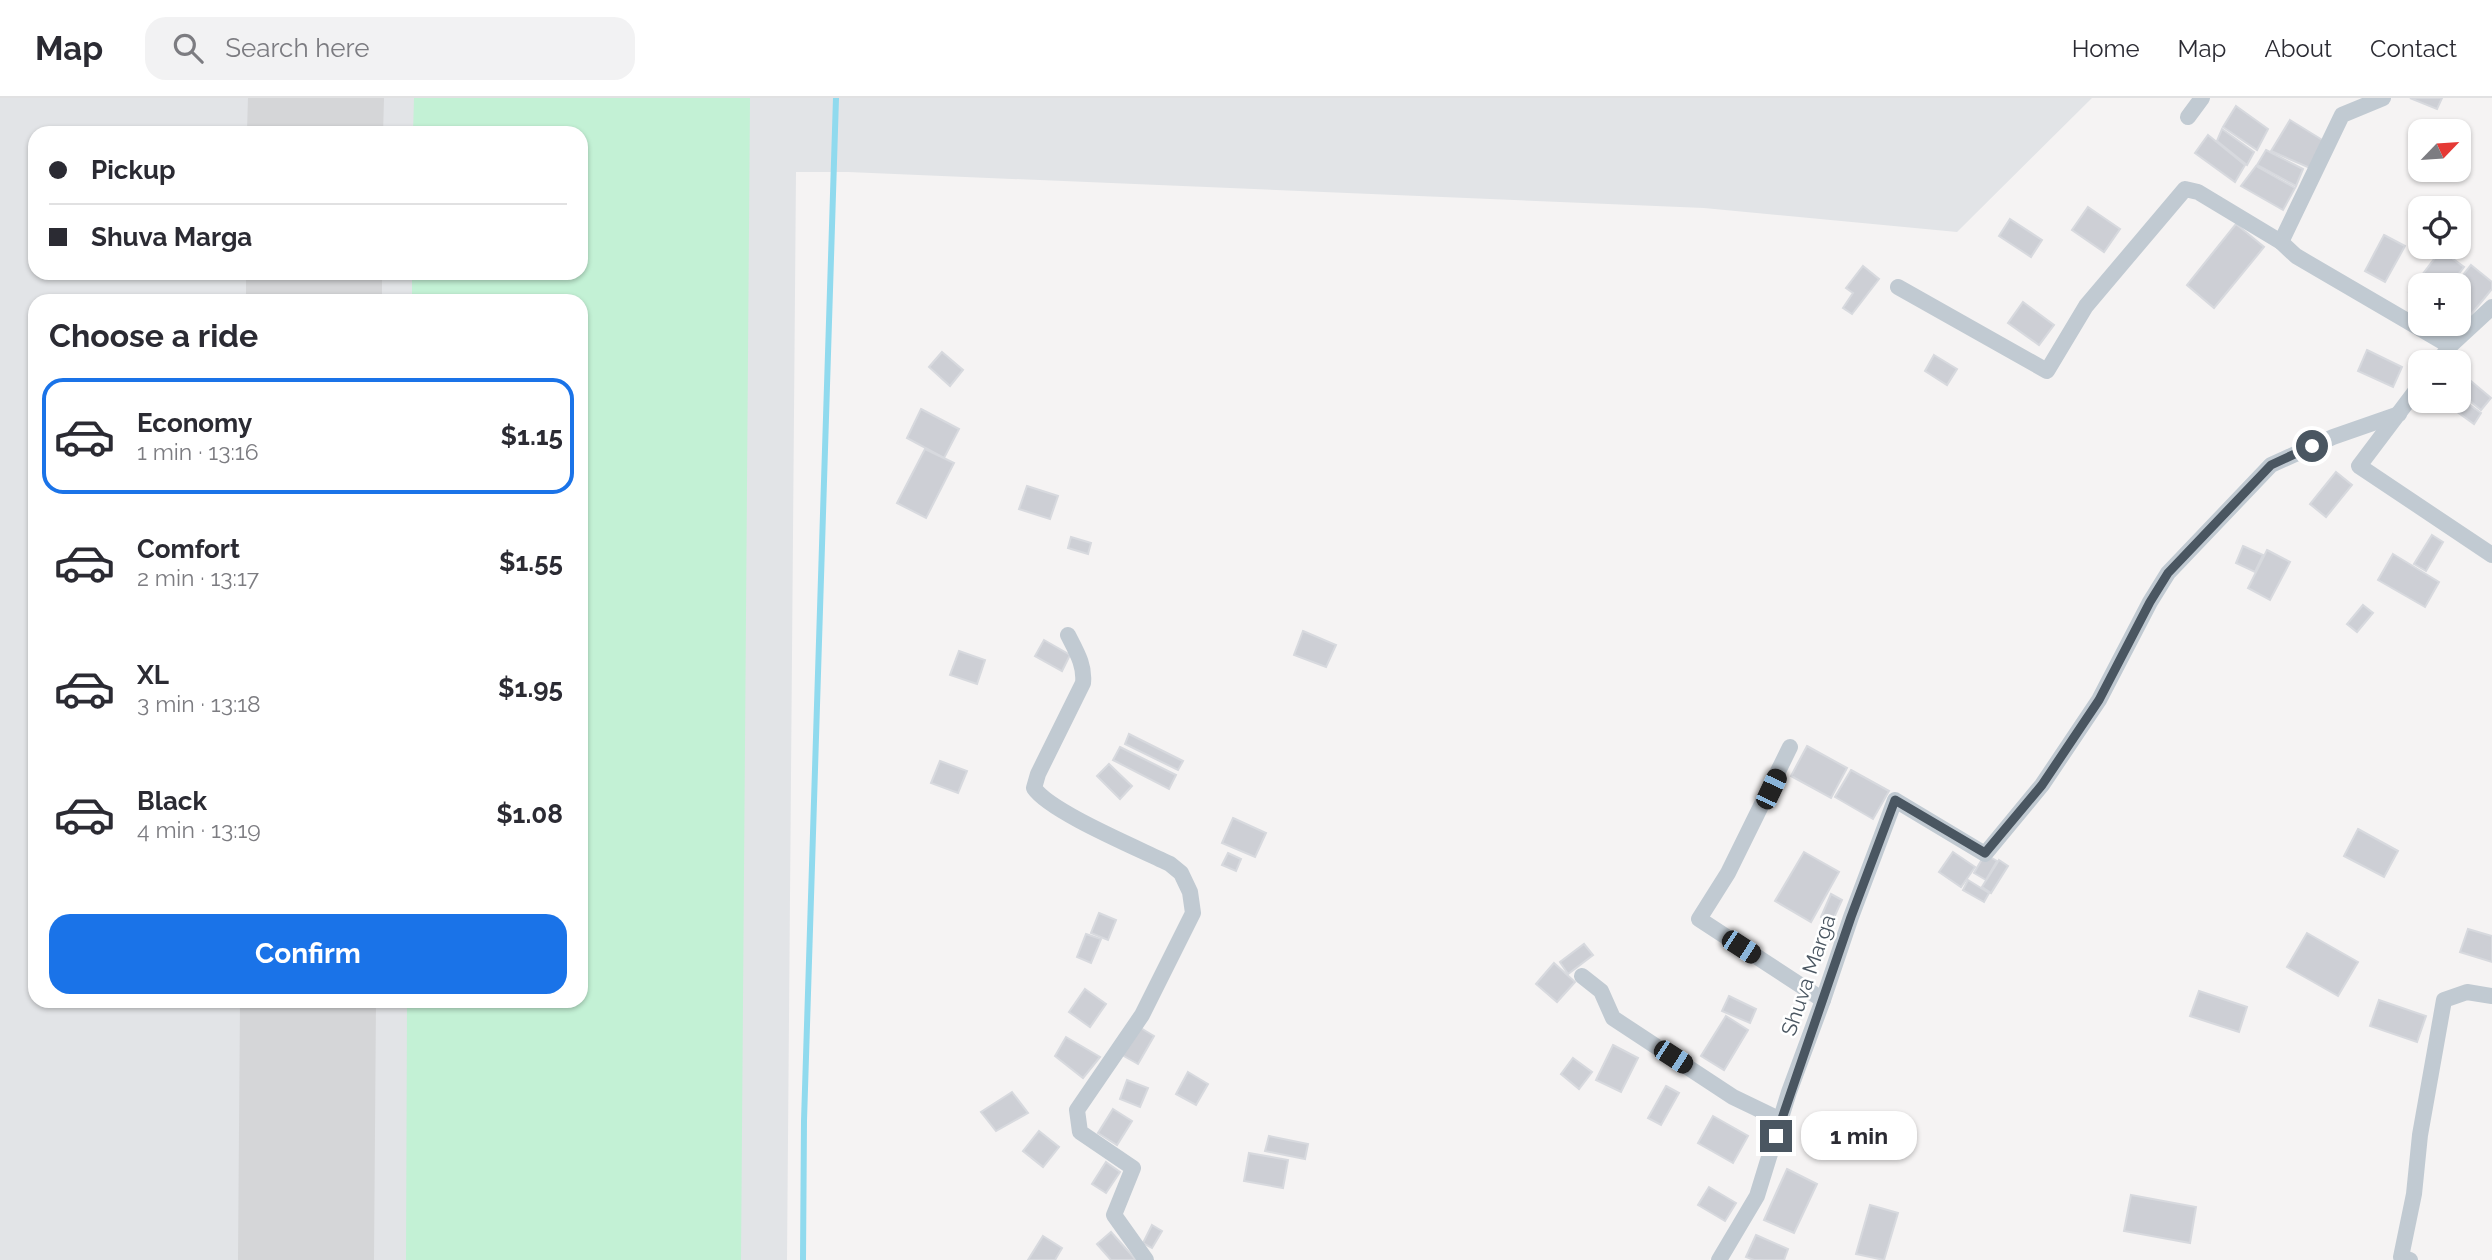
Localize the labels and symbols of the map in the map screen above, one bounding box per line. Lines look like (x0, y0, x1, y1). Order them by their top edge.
north arrow (2408, 119, 2471, 182)
route start (2296, 430, 2328, 462)
car (1753, 766, 1790, 812)
street label: Shuva Marga (1776, 911, 1840, 1039)
car (1718, 927, 1765, 967)
car (1650, 1037, 1697, 1077)
callout: 1 min (1800, 1112, 1916, 1160)
route end (1760, 1120, 1792, 1152)

